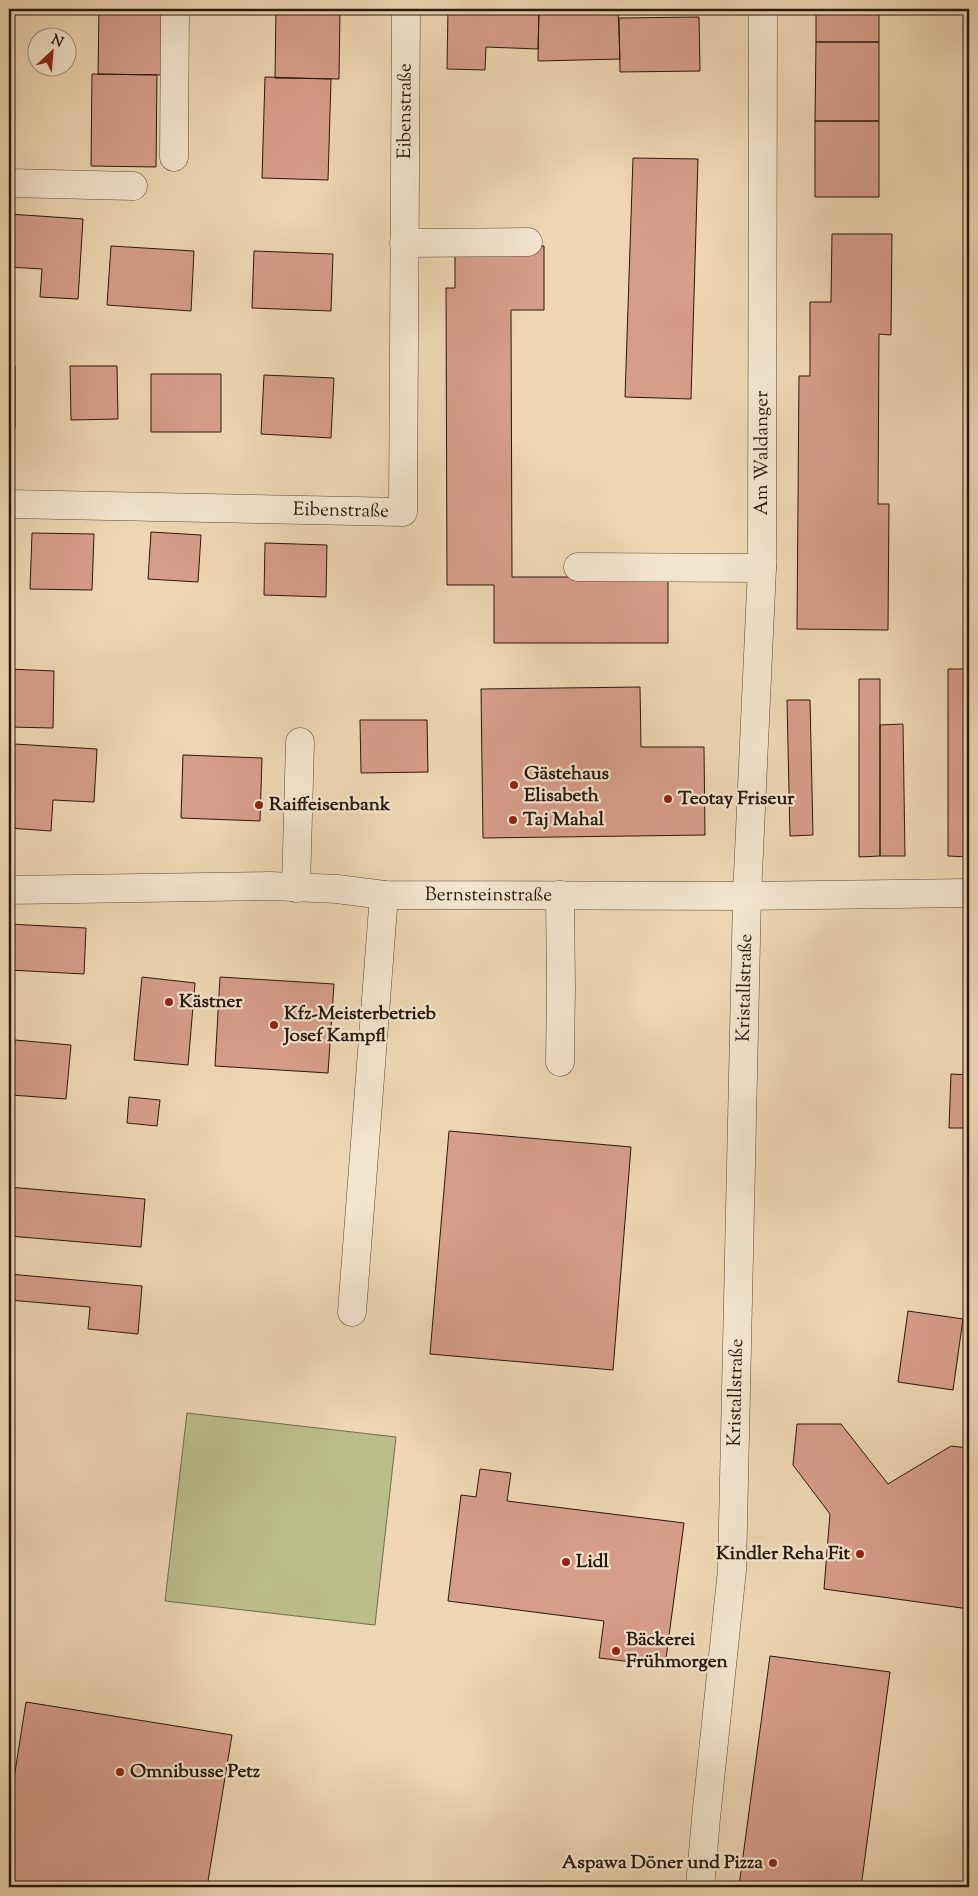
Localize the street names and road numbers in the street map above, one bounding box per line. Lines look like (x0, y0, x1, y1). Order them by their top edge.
street label: Eibenstraße (392, 63, 419, 159)
street label: Am Waldanger (749, 391, 776, 516)
street label: Eibenstraße (293, 496, 389, 525)
street label: Bernsteinstraße (425, 882, 552, 909)
street label: Kristallstraße (730, 933, 760, 1042)
street label: Kristallstraße (721, 1338, 751, 1447)

